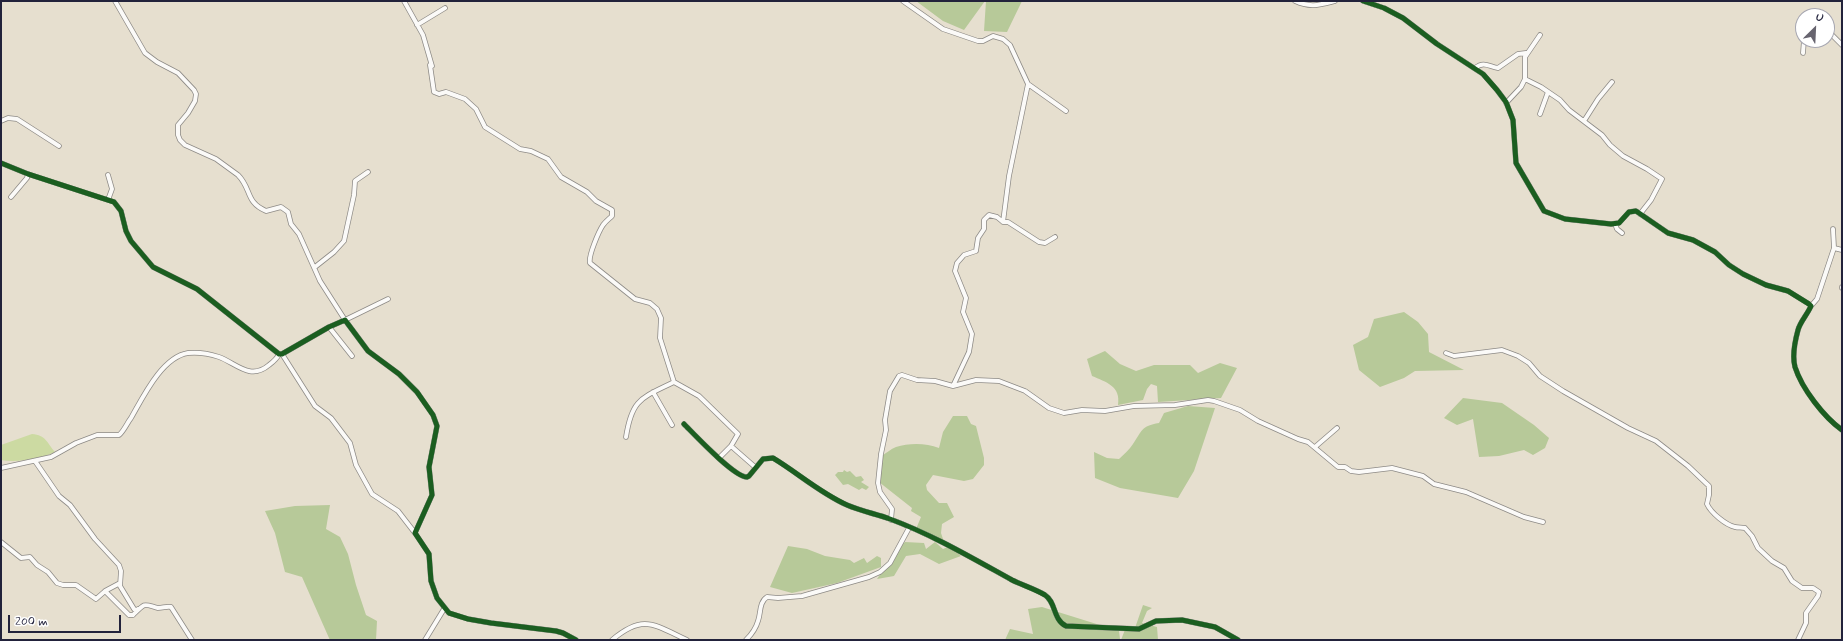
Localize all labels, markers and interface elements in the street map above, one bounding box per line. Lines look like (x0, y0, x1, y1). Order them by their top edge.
north arrow (1795, 8, 1835, 48)
text: U (1813, 10, 1826, 26)
scale bar (10, 607, 123, 633)
text: 200 m (15, 614, 48, 630)

